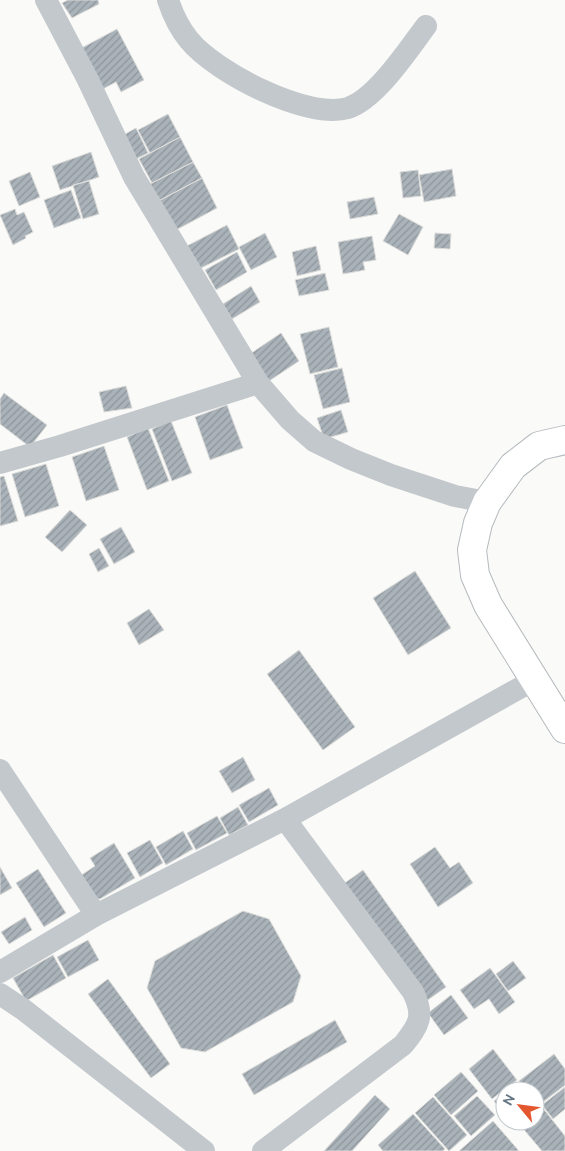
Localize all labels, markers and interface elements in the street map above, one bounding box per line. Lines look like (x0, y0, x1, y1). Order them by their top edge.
north arrow (495, 1081, 545, 1131)
text: N (499, 1091, 518, 1108)

